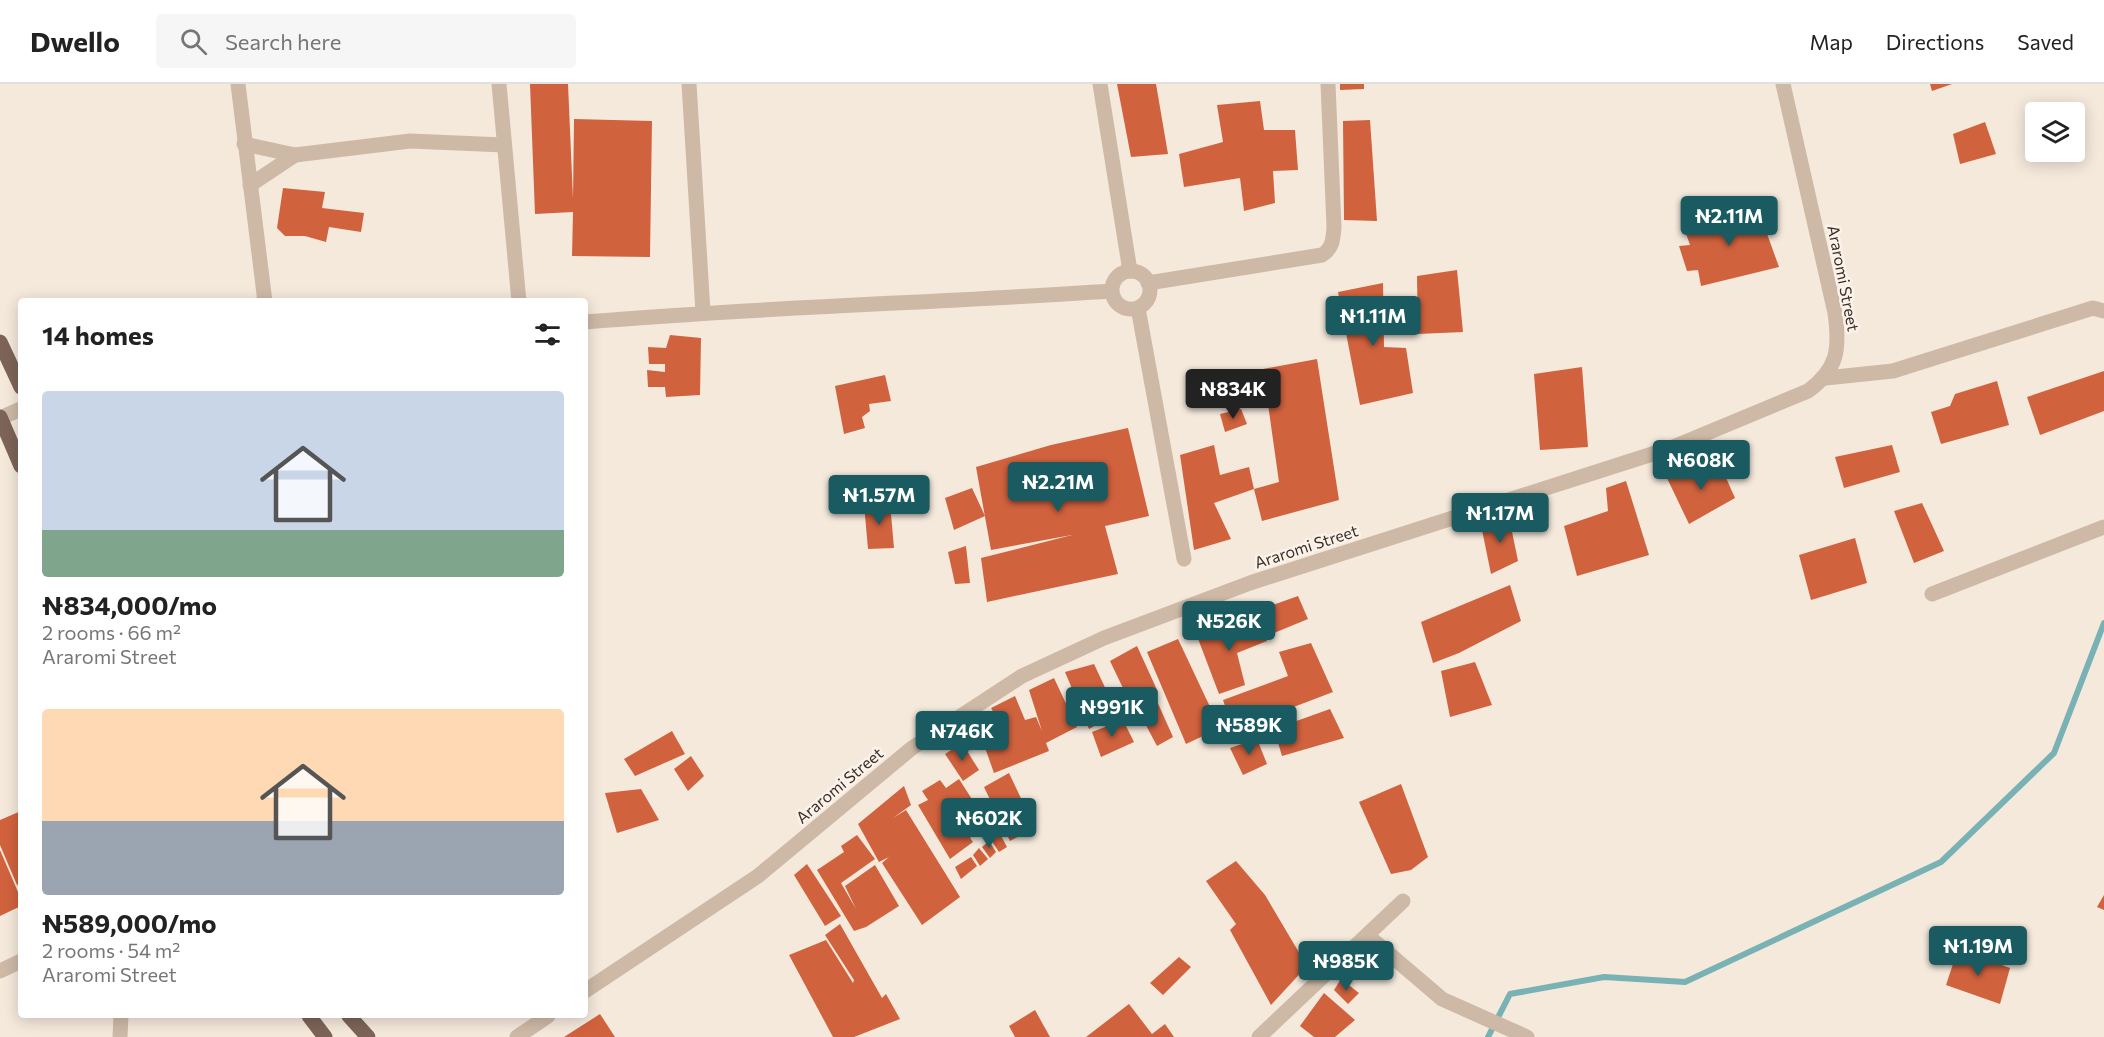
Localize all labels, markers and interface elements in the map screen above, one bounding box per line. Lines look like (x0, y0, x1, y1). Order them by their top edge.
search box (156, 14, 576, 68)
text: Dwello (30, 24, 120, 58)
icon: search (177, 25, 210, 58)
text: Search here (225, 28, 341, 55)
text: Map (1810, 29, 1853, 54)
text: Directions (1886, 29, 1984, 54)
text: Saved (2017, 29, 2074, 54)
map controls (2025, 102, 2085, 162)
button: layers (2025, 102, 2085, 162)
pin: ₦2.11M (1680, 196, 1778, 247)
text: ₦2.11M (1695, 203, 1763, 227)
street label: Araromi Street (1824, 223, 1864, 333)
pin: ₦1.11M (1324, 296, 1422, 347)
text: ₦1.11M (1340, 303, 1406, 327)
icon: filters (531, 318, 564, 351)
text: 14 homes (42, 319, 154, 350)
pin: ₦834K (1191, 369, 1275, 420)
text: ₦834K (1200, 376, 1266, 400)
icon: home (249, 430, 357, 538)
pin: ₦608K (1659, 440, 1743, 491)
text: ₦608K (1667, 447, 1735, 471)
pin: ₦2.21M (1009, 462, 1107, 513)
text: ₦2.21M (1022, 469, 1094, 493)
pin: ₦1.57M (830, 475, 928, 526)
text: ₦1.57M (843, 482, 915, 506)
pin: ₦1.17M (1451, 493, 1549, 544)
text: ₦1.17M (1466, 500, 1534, 524)
street label: Araromi Street (1252, 520, 1361, 572)
text: ₦834,000/mo (42, 589, 217, 620)
pin: ₦526K (1187, 601, 1271, 652)
text: ₦526K (1196, 608, 1262, 632)
text: 2 rooms · 66 m² (42, 620, 181, 644)
text: Araromi Street (42, 644, 177, 668)
pin: ₦991K (1070, 687, 1154, 738)
text: ₦991K (1080, 694, 1144, 718)
pin: ₦589K (1207, 705, 1291, 756)
pin: ₦746K (920, 711, 1004, 762)
text: ₦589K (1216, 712, 1282, 736)
text: ₦746K (930, 718, 994, 742)
street label: Araromi Street (792, 743, 887, 827)
icon: home (249, 748, 357, 856)
pin: ₦602K (947, 798, 1031, 849)
text: ₦602K (955, 805, 1023, 829)
text: ₦589,000/mo (42, 907, 217, 938)
pin: ₦1.19M (1929, 926, 2027, 977)
text: ₦1.19M (1943, 933, 2013, 957)
text: 2 rooms · 54 m² (42, 938, 180, 962)
pin: ₦985K (1304, 941, 1388, 992)
text: ₦985K (1313, 948, 1379, 972)
text: Araromi Street (42, 962, 177, 986)

